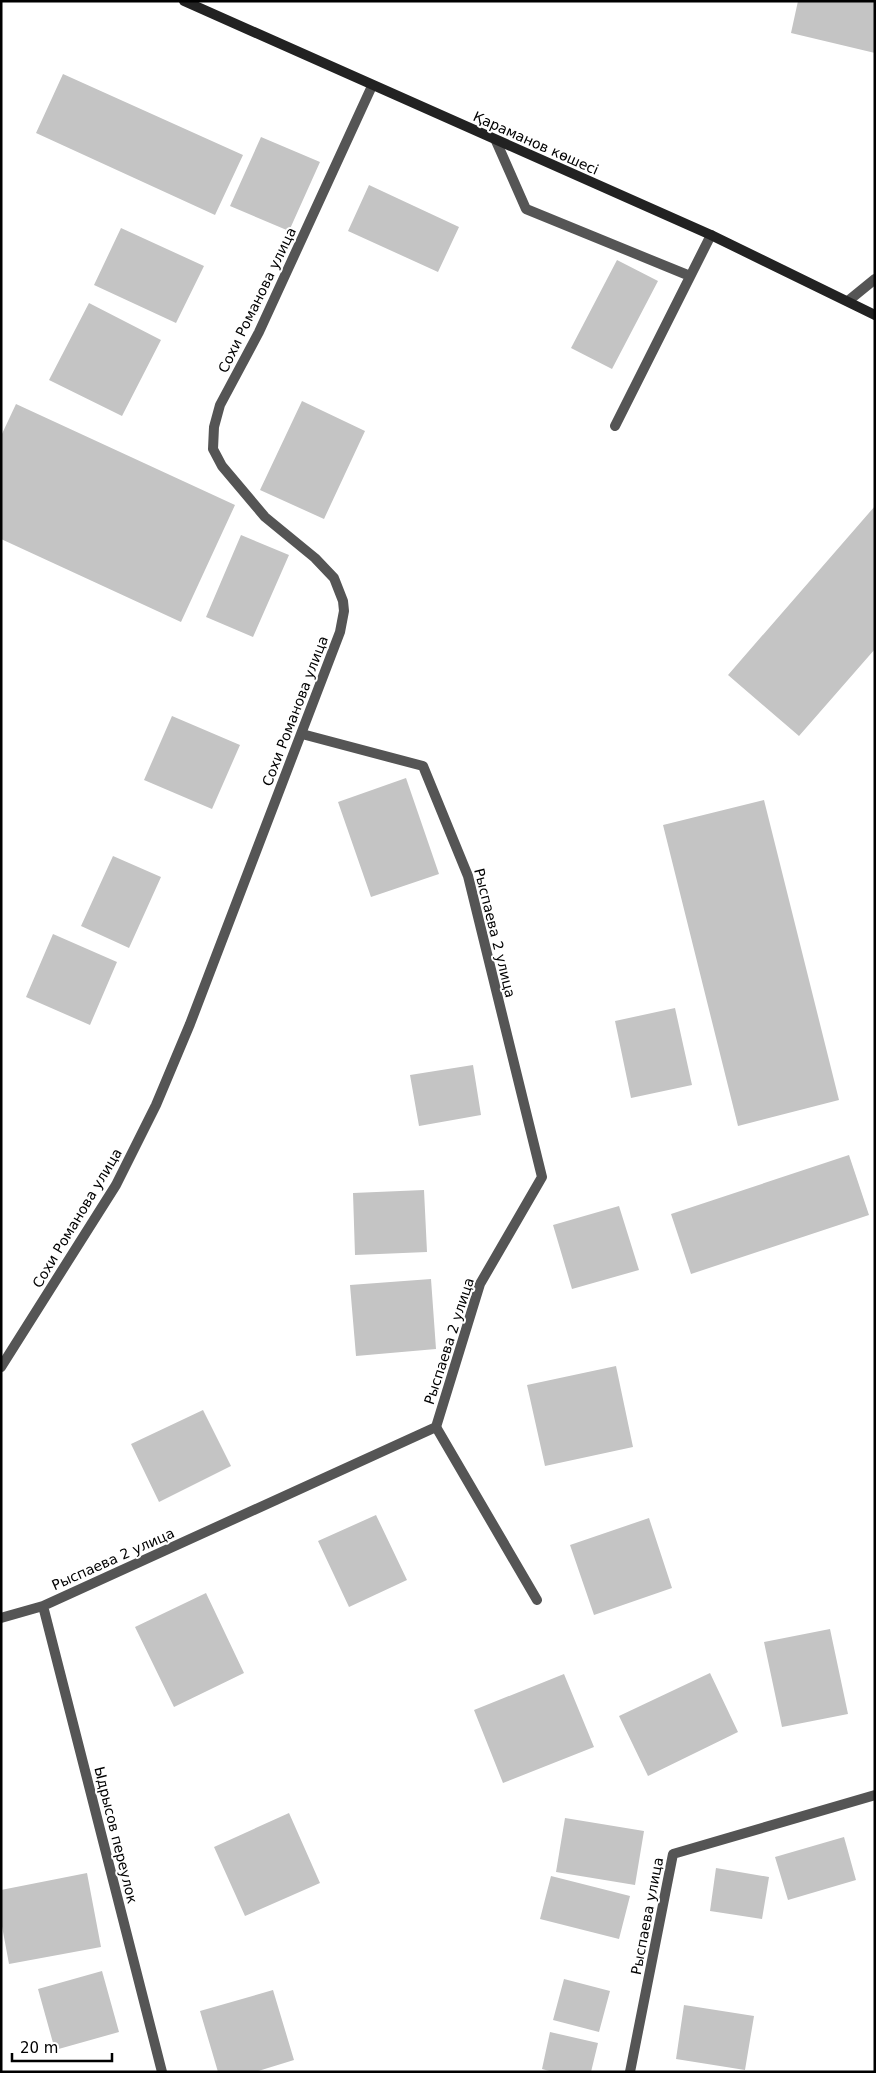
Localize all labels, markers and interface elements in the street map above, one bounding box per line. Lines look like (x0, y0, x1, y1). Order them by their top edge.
street label: Қараманов көшесі (471, 108, 601, 178)
street label: Сохи Романова улица (215, 225, 299, 375)
street label: Сохи Романова улица (259, 634, 331, 788)
street label: Рыспаева 2 улица (471, 867, 519, 999)
street label: Сохи Романова улица (29, 1145, 125, 1291)
street label: Рыспаева 2 улица (421, 1275, 477, 1407)
street label: Рыспаева 2 улица (49, 1525, 177, 1593)
street label: Ыдрысов переулок (91, 1765, 141, 1905)
street label: Рыспаева улица (628, 1856, 666, 1976)
scale bar (12, 2030, 112, 2062)
text: 20 m (20, 2039, 58, 2057)

